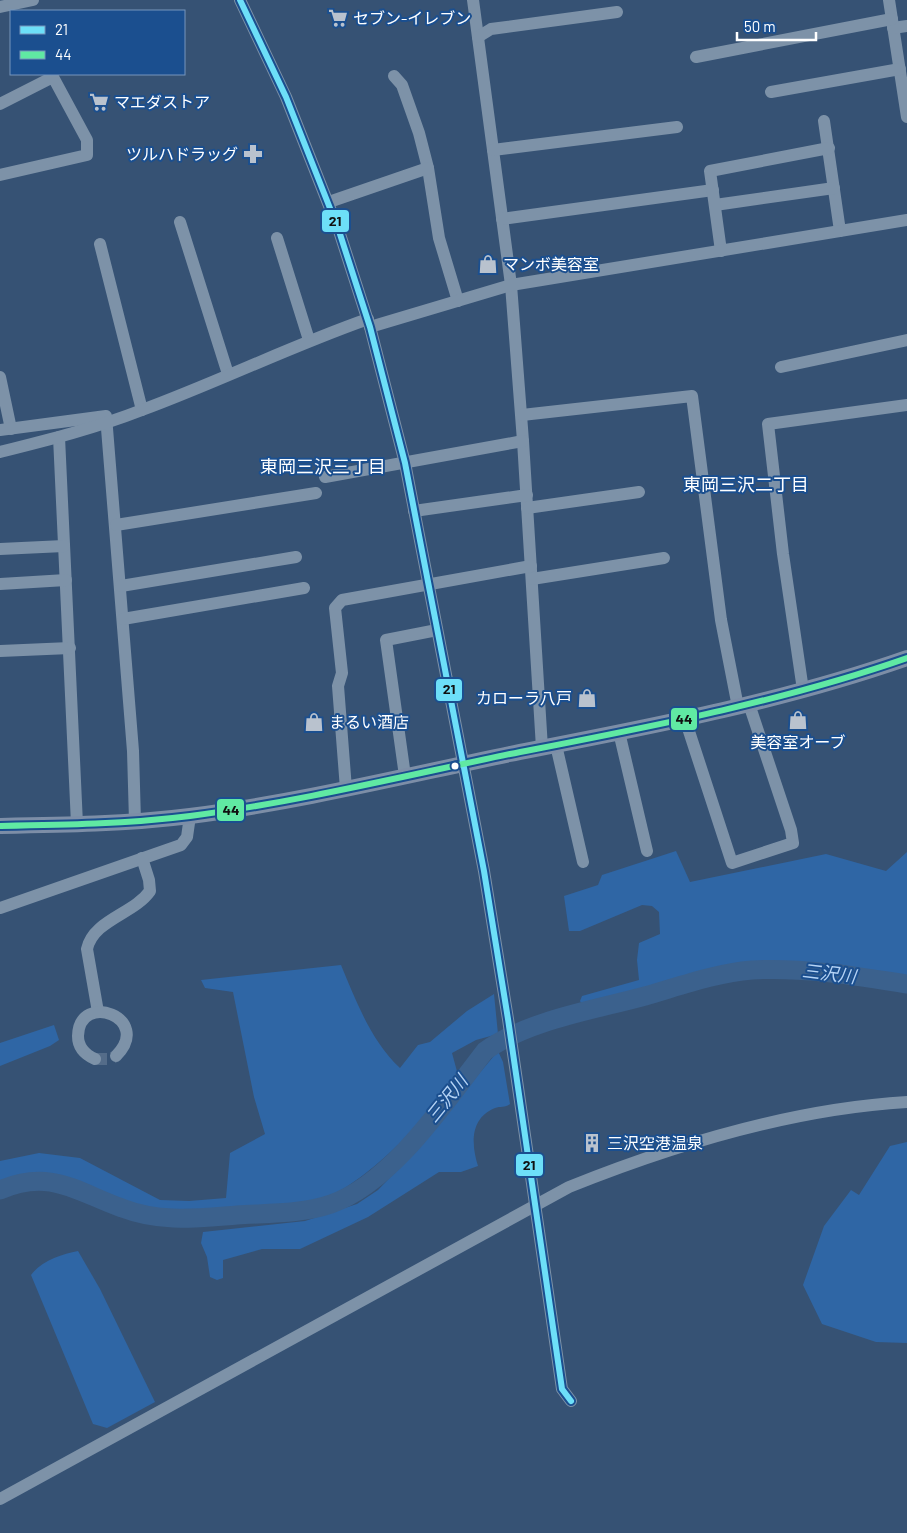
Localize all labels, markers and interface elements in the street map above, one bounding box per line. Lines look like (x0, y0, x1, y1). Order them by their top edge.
supermarket icon: セブン-イレブン (327, 7, 349, 29)
place label: セブン-イレブン (353, 8, 471, 27)
legend (10, 10, 185, 75)
scale bar (737, 10, 816, 42)
text: 50 m (744, 17, 776, 35)
text: 21 (55, 20, 68, 38)
text: 44 (55, 45, 72, 63)
supermarket icon: マエダストア (88, 91, 110, 113)
place label: マエダストア (114, 92, 210, 111)
pharmacy icon: ツルハドラッグ (242, 143, 264, 165)
place label: ツルハドラッグ (126, 144, 238, 163)
line badge: 21 (321, 209, 350, 233)
text: 21 (329, 212, 341, 229)
shop icon: マンボ美容室 (477, 253, 499, 275)
place label: マンボ美容室 (503, 254, 599, 273)
district label: 東岡三沢三丁目 (260, 455, 386, 477)
district label: 東岡三沢二丁目 (683, 473, 809, 495)
line badge: 21 (435, 678, 463, 702)
text: 21 (443, 680, 455, 697)
shop icon: カローラ八戸 (576, 687, 598, 709)
place label: カローラ八戸 (476, 688, 572, 707)
line badge: 44 (670, 707, 698, 731)
shop icon: 美容室オーブ (787, 709, 809, 731)
text: 44 (676, 710, 692, 727)
shop icon: まるい酒店 (303, 711, 325, 733)
place label: まるい酒店 (329, 712, 409, 731)
place label: 美容室オーブ (750, 732, 846, 751)
unlabelled marker (450, 761, 460, 771)
line badge: 44 (216, 798, 245, 822)
text: 44 (223, 801, 239, 818)
water label: 三沢川 (801, 959, 859, 987)
water label: 三沢川 (421, 1069, 473, 1126)
building icon: 三沢空港温泉 (581, 1132, 603, 1154)
place label: 三沢空港温泉 (607, 1133, 703, 1152)
line badge: 21 (515, 1153, 544, 1177)
text: 21 (523, 1156, 535, 1173)

